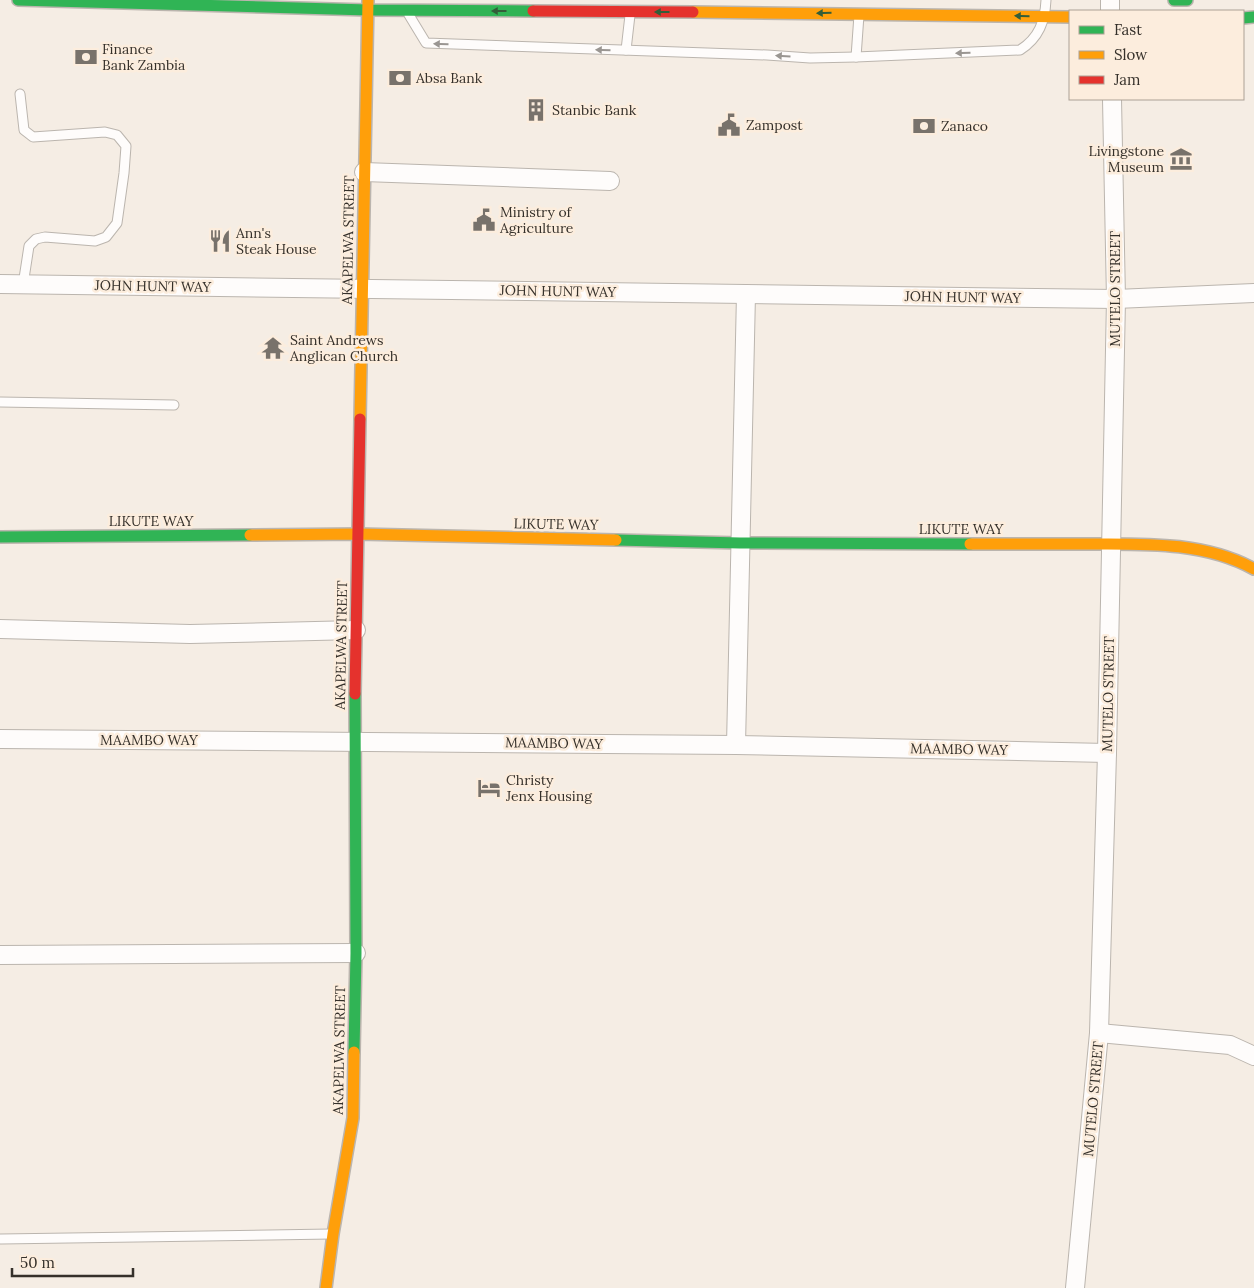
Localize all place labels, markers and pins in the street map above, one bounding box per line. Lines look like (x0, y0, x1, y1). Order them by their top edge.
place label: Finance Bank Zambia (102, 40, 185, 74)
bank icon: Finance Bank Zambia (73, 44, 99, 70)
bank icon: Absa Bank (387, 65, 413, 91)
place label: Absa Bank (415, 69, 483, 87)
building icon: Stanbic Bank (523, 97, 549, 123)
place label: Stanbic Bank (552, 101, 637, 119)
public building icon: Zampost (716, 112, 742, 138)
bank icon: Zanaco (911, 113, 937, 139)
place label: Zampost (746, 116, 803, 134)
place label: Zanaco (941, 117, 988, 135)
place label: Livingstone Museum (1089, 142, 1164, 176)
museum icon: Livingstone Museum (1168, 146, 1194, 172)
place label: Ministry of Agriculture (499, 203, 574, 237)
public building icon: Ministry of Agriculture (471, 207, 497, 233)
place label: Ann's Steak House (235, 224, 317, 258)
restaurant icon: Ann's Steak House (207, 228, 233, 254)
place label: Saint Andrews Anglican Church (289, 331, 398, 365)
temple icon: Saint Andrews Anglican Church (260, 335, 286, 361)
place label: Christy Jenx Housing (505, 771, 592, 805)
hotel icon: Christy Jenx Housing (476, 775, 502, 801)

